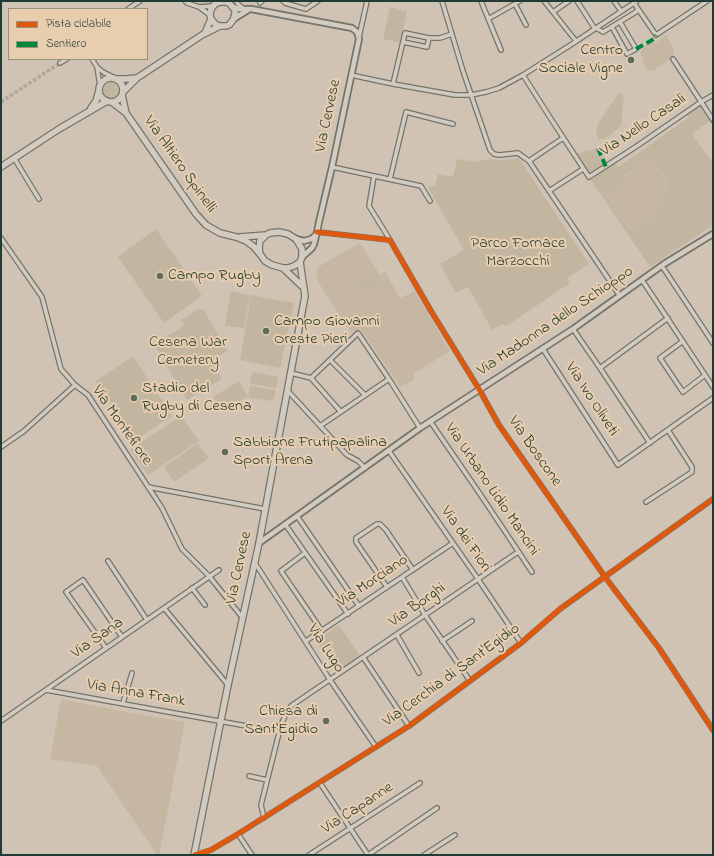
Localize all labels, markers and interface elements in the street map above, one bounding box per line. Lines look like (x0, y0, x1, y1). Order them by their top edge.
legend (8, 8, 148, 60)
text: Pista ciclabile (46, 15, 111, 33)
text: Sentiero (46, 35, 87, 53)
place label: Centro Sociale Vigne (538, 41, 623, 79)
marker: Centro Sociale Vigne (626, 55, 636, 65)
street label: Via Cervese (312, 78, 346, 154)
street label: Via Nello Casali (597, 90, 691, 162)
street label: Via Altiero Spinelli (138, 113, 220, 217)
park label: Parco Fornace Marzocchi (471, 234, 565, 272)
street label: Via Madonna dello Schioppo (474, 263, 638, 381)
place label: Campo Rugby (168, 266, 261, 286)
marker: Campo Rugby (155, 271, 165, 281)
place label: Campo Giovanni Oreste Pieri (274, 312, 380, 350)
marker: Campo Giovanni Oreste Pieri (261, 326, 271, 336)
park label: Cesena War Cemetery (149, 333, 227, 371)
street label: Via Ivo Oliveti (560, 359, 622, 441)
place label: Stadio del Rugby di Cesena (142, 379, 252, 417)
street label: Via Montefiore (86, 382, 156, 470)
marker: Stadio del Rugby di Cesena (129, 393, 139, 403)
street label: Via Boscone (503, 413, 565, 491)
street label: Via Urbano Lidio Mancini (439, 420, 543, 560)
place label: Sabbione Frutipapalina Sport Arena (233, 433, 387, 471)
marker: Sabbione Frutipapalina Sport Arena (220, 447, 230, 457)
street label: Via dei Fiori (435, 503, 495, 577)
street label: Via Cervese (223, 530, 257, 606)
street label: Via Morciano (334, 551, 412, 613)
street label: Via Borghi (386, 580, 450, 632)
street label: Via Sana (68, 614, 128, 664)
street label: Via Cerchia di Sant'Egidio (380, 620, 524, 732)
street label: Via Lugo (302, 621, 348, 677)
street label: Via Anna Frank (85, 676, 187, 712)
place label: Chiesa di Sant'Egidio (244, 702, 318, 740)
marker: Chiesa di Sant'Egidio (321, 716, 331, 726)
street label: Via Capanne (319, 779, 397, 839)

